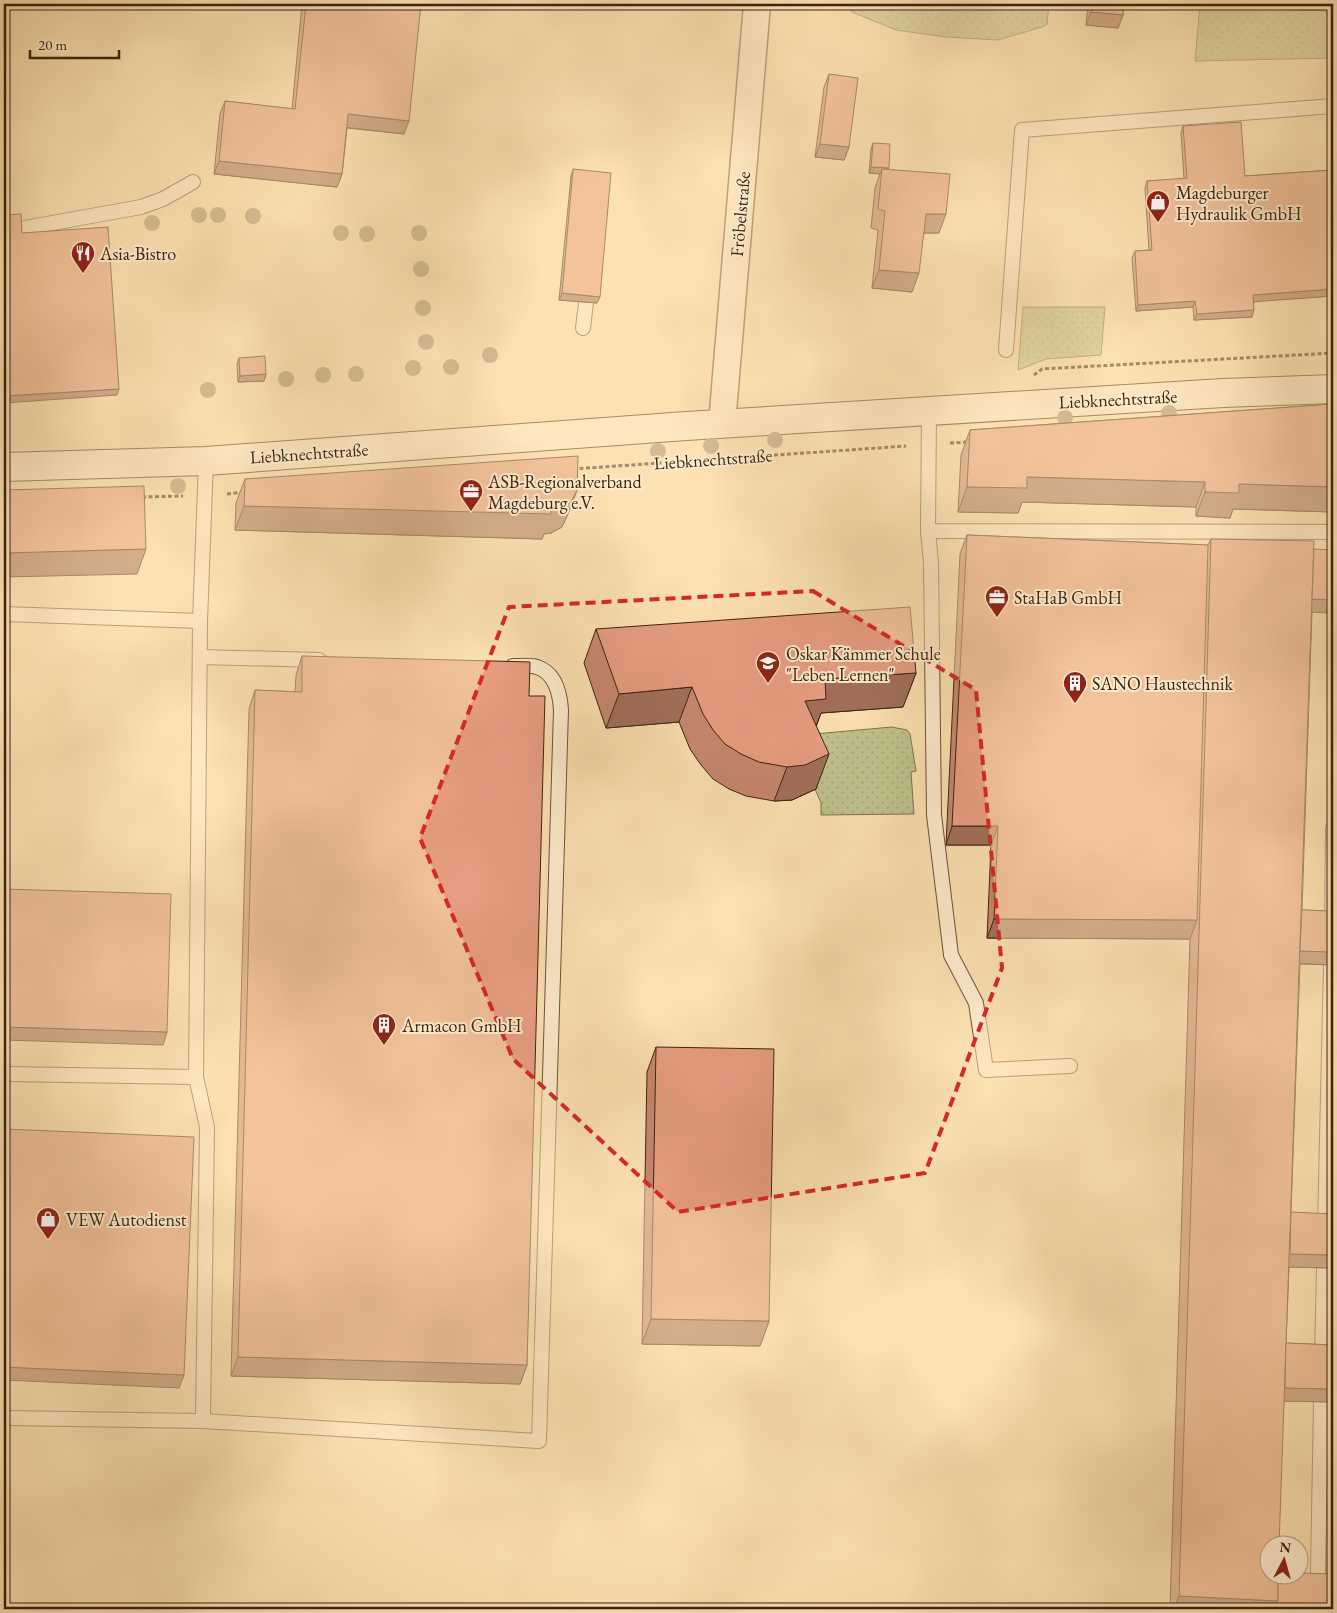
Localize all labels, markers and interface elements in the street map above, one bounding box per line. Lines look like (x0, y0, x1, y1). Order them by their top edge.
scale bar (30, 28, 119, 60)
text: 20 m (38, 35, 67, 54)
street label: Fröbelstraße (725, 170, 755, 258)
place label: Magdeburger Hydraulik GmbH (1176, 181, 1302, 225)
shop icon: Magdeburger Hydraulik GmbH (1145, 189, 1171, 223)
restaurant icon: Asia-Bistro (70, 240, 96, 274)
place label: Asia-Bistro (99, 242, 176, 265)
street label: Liebknechtstraße (1058, 384, 1178, 414)
street label: Liebknechtstraße (249, 437, 369, 469)
street label: Liebknechtstraße (653, 443, 773, 475)
place label: ASB-Regionalverband Magdeburg e.V. (487, 470, 642, 514)
office icon: ASB-Regionalverband Magdeburg e.V. (458, 478, 484, 512)
office icon: StaHaB GmbH (984, 584, 1010, 618)
place label: StaHaB GmbH (1014, 586, 1122, 609)
place label: Oskar Kämmer Schule "Leben Lernen" (786, 642, 941, 686)
school or university icon: Oskar Kämmer Schule "Leben Lernen" (755, 650, 781, 684)
building icon: SANO Haustechnik (1062, 670, 1088, 704)
place label: SANO Haustechnik (1092, 672, 1233, 695)
building icon: Armacon GmbH (371, 1012, 397, 1046)
place label: Armacon GmbH (401, 1014, 522, 1037)
shop icon: VEW Autodienst (35, 1206, 61, 1240)
place label: VEW Autodienst (66, 1208, 187, 1231)
north arrow (1260, 1536, 1310, 1586)
text: N (1279, 1538, 1293, 1557)

